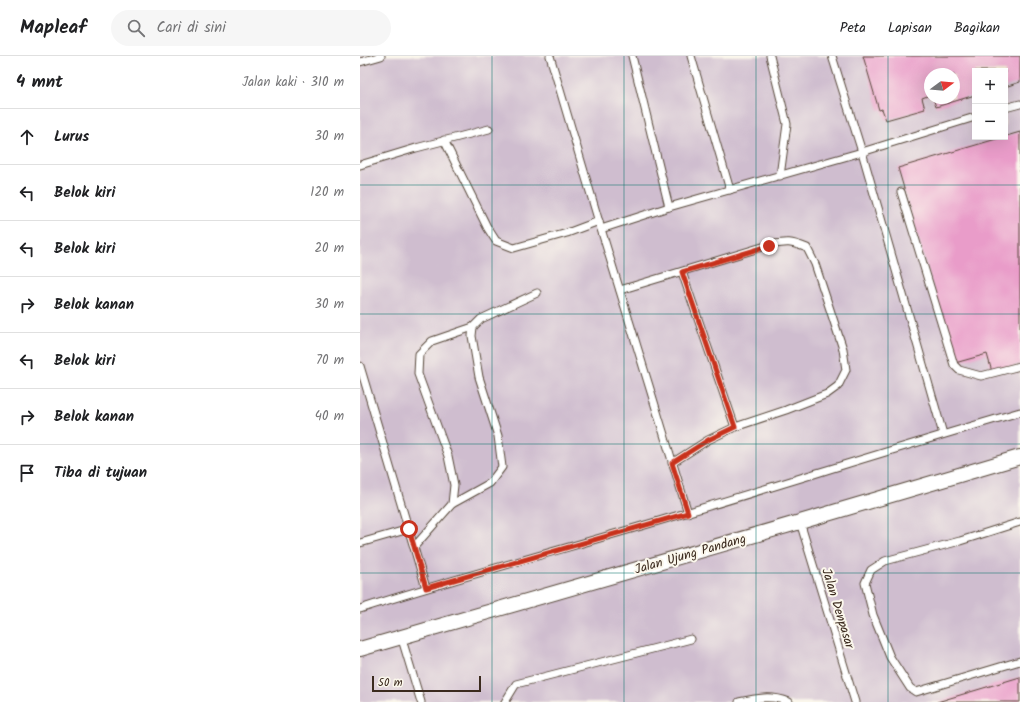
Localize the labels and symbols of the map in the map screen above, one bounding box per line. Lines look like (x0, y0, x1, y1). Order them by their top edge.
north arrow (924, 68, 960, 104)
route end (760, 237, 778, 255)
route start (400, 520, 418, 538)
street label: Jalan Ujung Pandang (632, 528, 749, 580)
street label: Jalan Denpasar (815, 566, 860, 652)
scale bar (372, 674, 481, 693)

